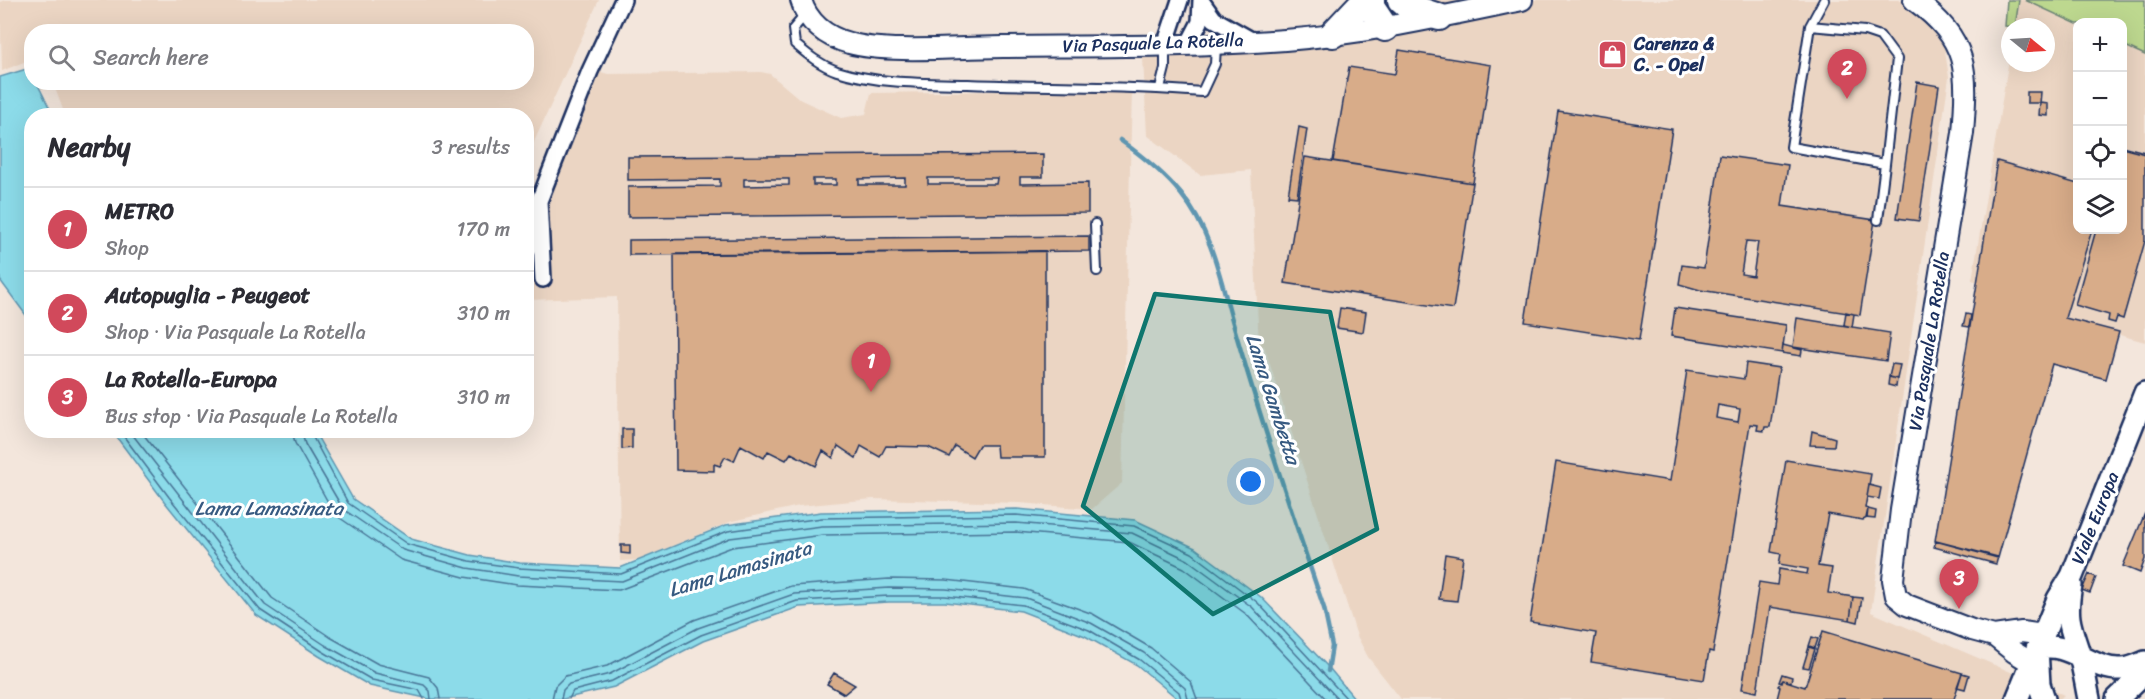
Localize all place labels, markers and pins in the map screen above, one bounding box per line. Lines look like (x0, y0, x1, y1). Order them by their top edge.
place label: Carenza & C. - Opel (1633, 28, 1715, 81)
shop icon: Carenza & C. - Opel (1597, 38, 1629, 70)
pin: 2 (1828, 50, 1866, 99)
pin: 1 (852, 342, 890, 392)
pin: 3 (1940, 560, 1978, 609)

